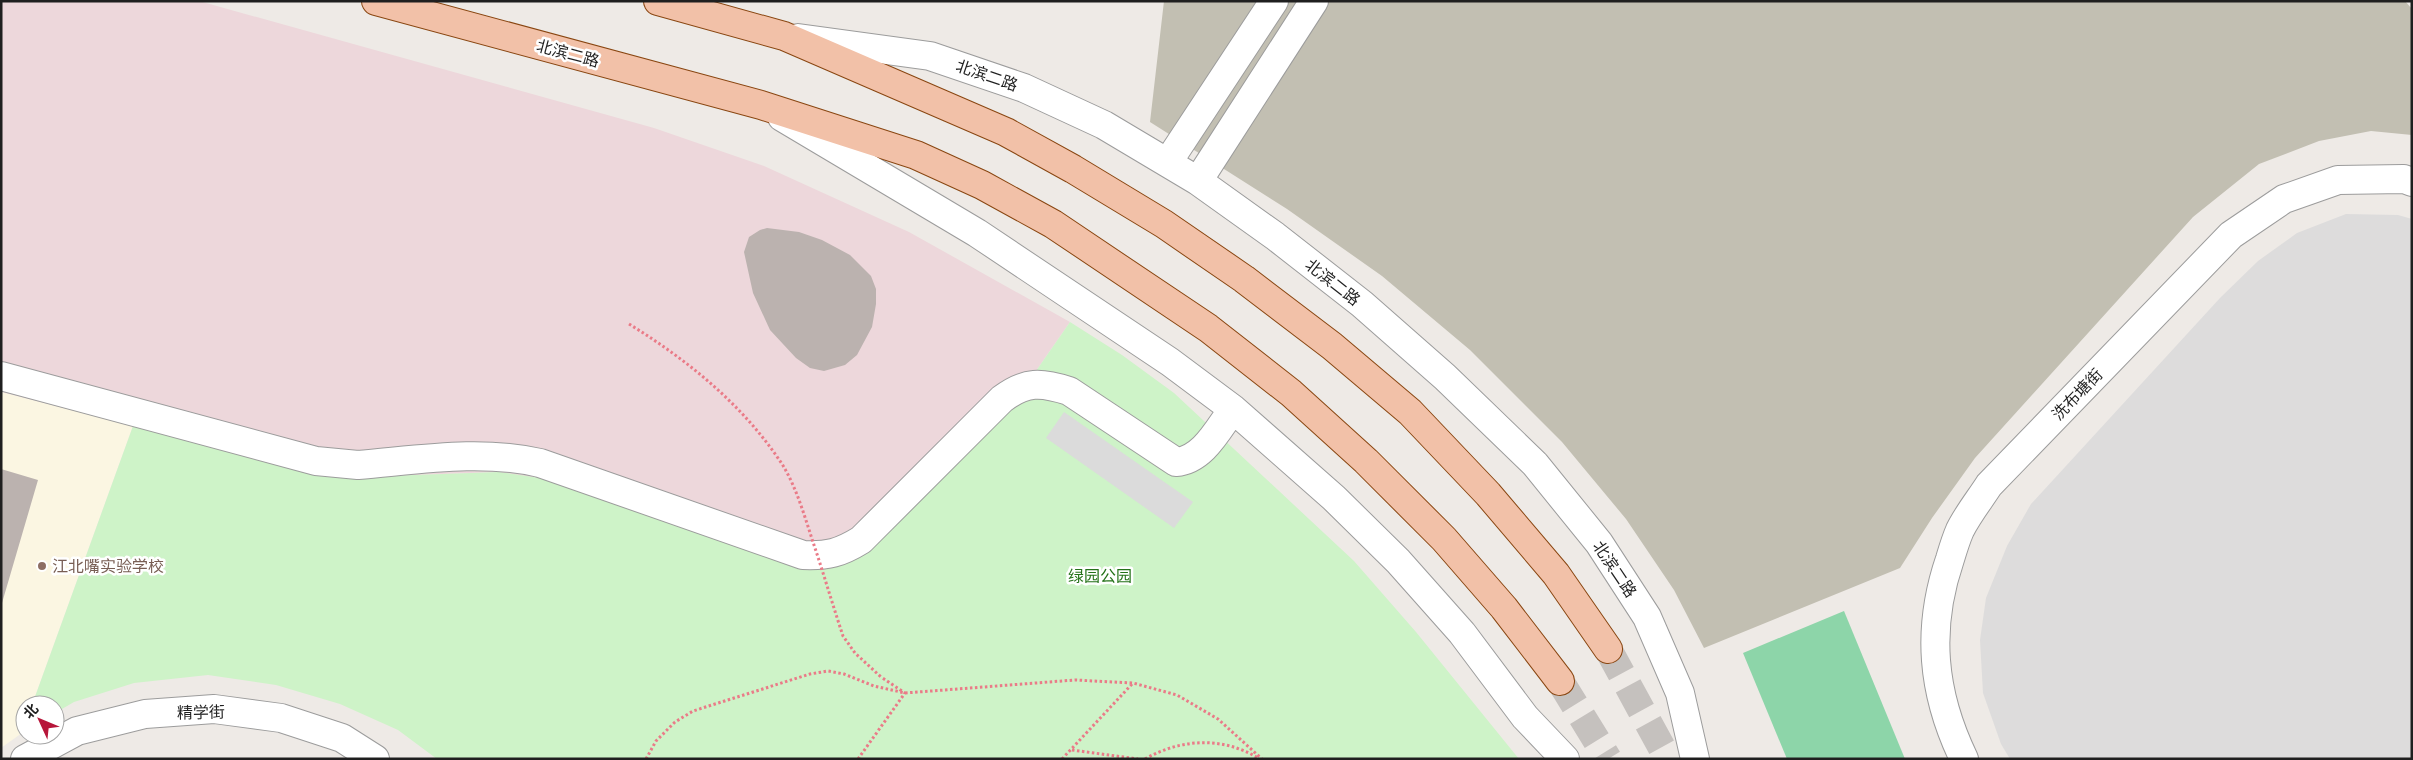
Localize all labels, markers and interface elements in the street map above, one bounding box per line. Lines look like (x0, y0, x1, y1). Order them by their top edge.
street label: 北滨二路 (534, 36, 601, 71)
street label: 北滨二路 (953, 56, 1020, 95)
street label: 北滨二路 (1302, 255, 1364, 310)
street label: 洗布塘街 (2048, 365, 2106, 424)
street label: 北滨二路 (1589, 537, 1640, 601)
place label: 江北嘴实验学校 (52, 557, 164, 576)
marker: 江北嘴实验学校 (36, 560, 48, 572)
park label: 绿园公园 (1068, 567, 1132, 586)
north arrow (15, 695, 65, 745)
text: 北 (20, 700, 41, 722)
street label: 精学街 (177, 703, 225, 722)

